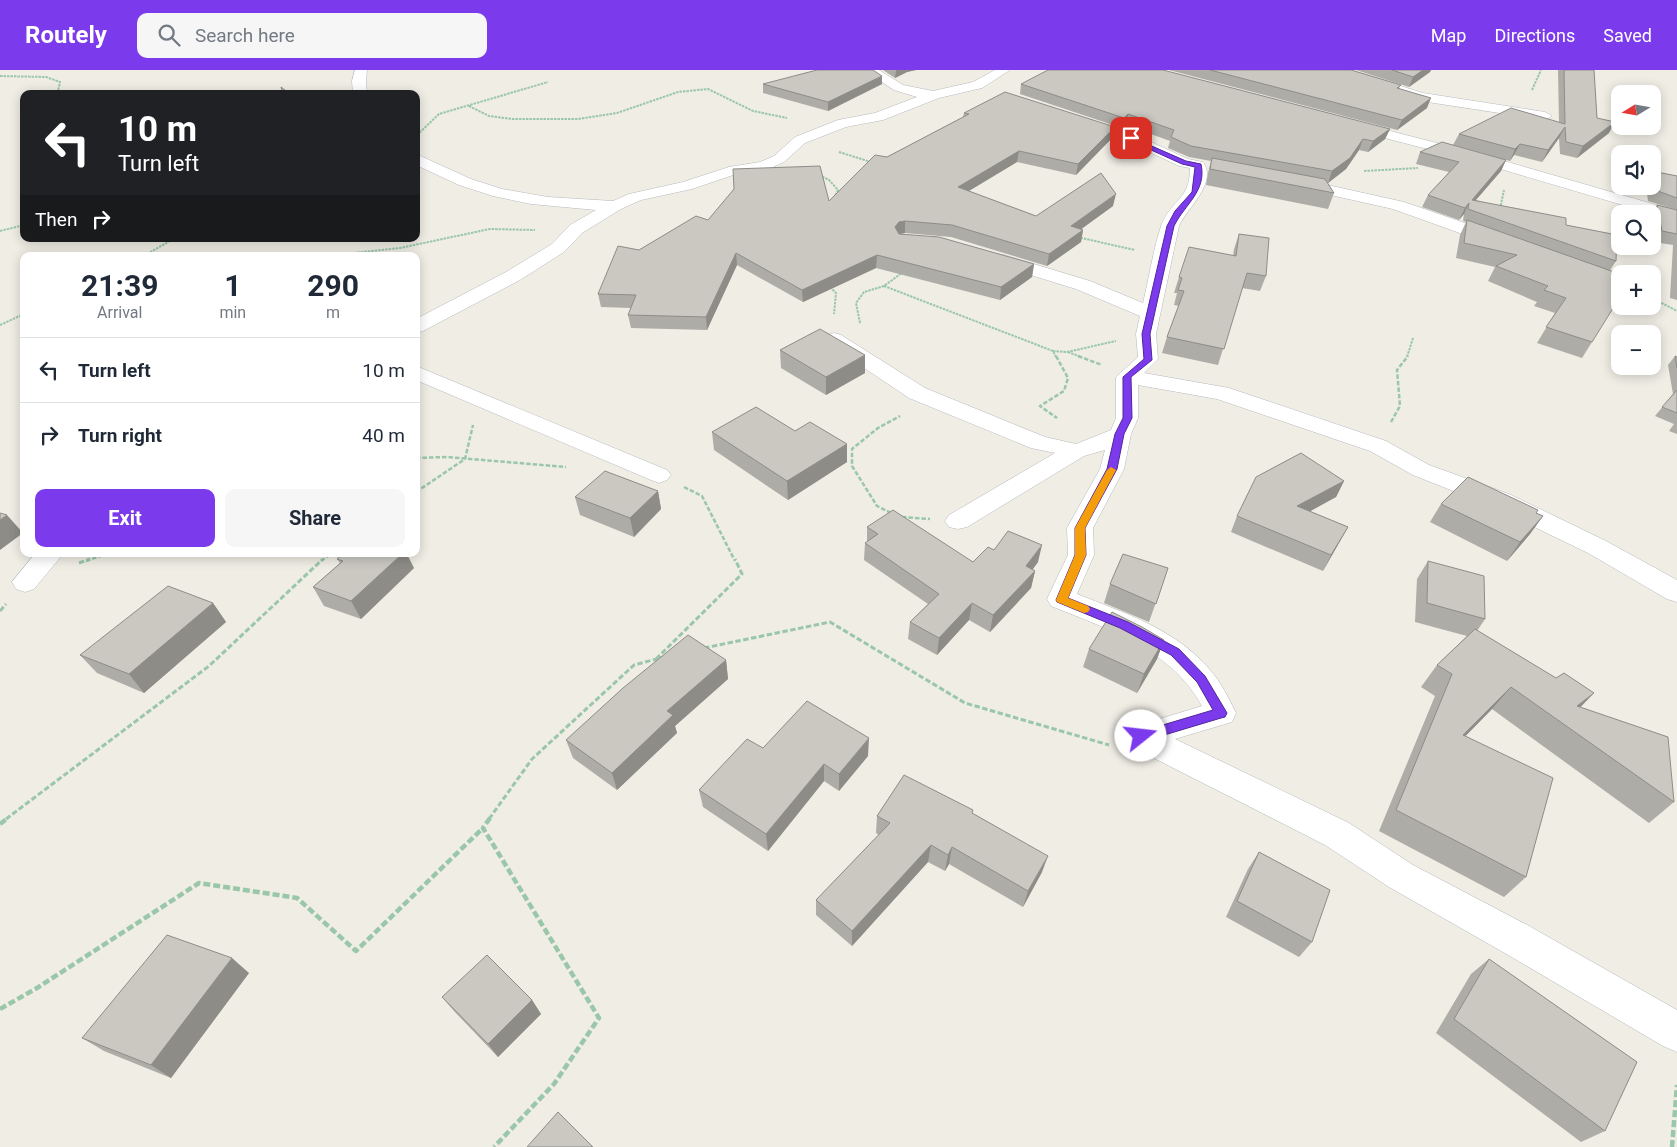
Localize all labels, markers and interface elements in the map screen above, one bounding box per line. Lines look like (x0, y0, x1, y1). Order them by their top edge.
search box (137, 13, 487, 58)
text: Routely (25, 21, 107, 49)
icon: search (155, 21, 183, 49)
text: Search here (195, 24, 295, 47)
text: Map (1431, 25, 1466, 46)
text: Directions (1494, 25, 1575, 46)
text: Saved (1603, 25, 1652, 46)
north arrow (1611, 85, 1661, 135)
map controls (1611, 85, 1661, 375)
text: 10 m (118, 109, 197, 150)
icon: left (35, 110, 100, 175)
pin (1110, 117, 1152, 159)
icon: arrive (1117, 124, 1145, 152)
button: sound (1611, 145, 1661, 195)
text: Turn left (118, 151, 199, 176)
icon: right (87, 205, 115, 233)
button: search (1611, 205, 1661, 255)
text: Then (35, 208, 77, 231)
button: + (1611, 265, 1661, 315)
text: 21:39 (81, 268, 158, 303)
text: 1 (224, 268, 241, 303)
text: 290 (307, 268, 359, 303)
text: Arrival (97, 303, 142, 322)
text: min (219, 303, 246, 322)
text: m (326, 303, 340, 322)
button: − (1611, 325, 1661, 375)
icon: left (35, 356, 63, 384)
text: Turn left (78, 359, 151, 382)
text: 10 m (362, 359, 405, 382)
icon: right (35, 421, 63, 449)
text: Turn right (78, 424, 162, 447)
text: 40 m (362, 424, 405, 447)
button: Exit (35, 489, 215, 547)
button: Share (225, 489, 405, 547)
position arrow (1114, 709, 1166, 761)

